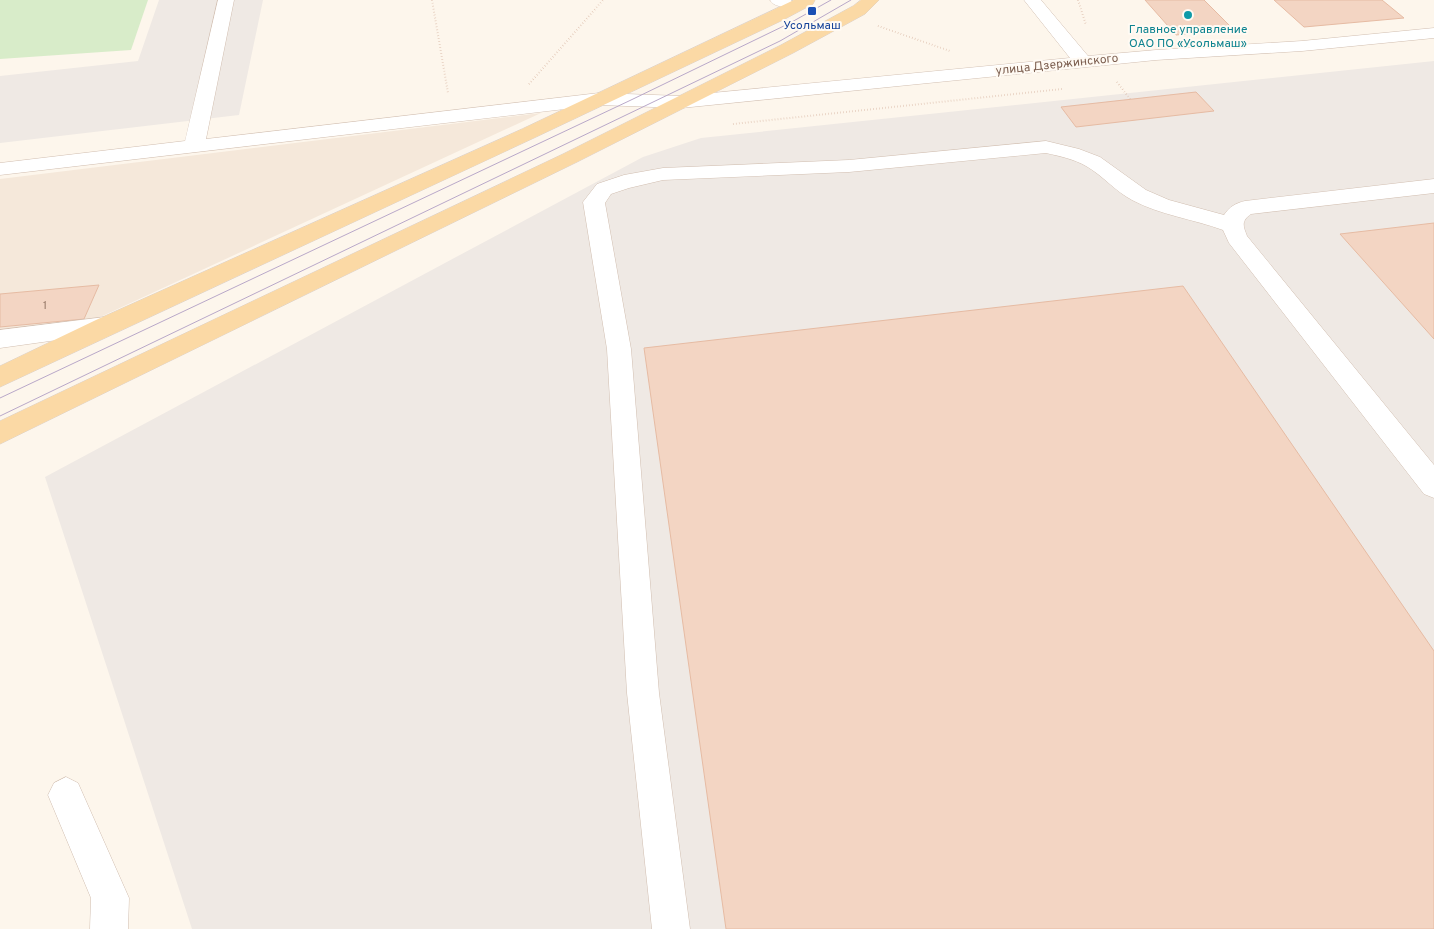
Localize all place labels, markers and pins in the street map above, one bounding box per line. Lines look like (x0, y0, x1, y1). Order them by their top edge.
marker: Усольмаш (806, 5, 818, 17)
marker: Главное управление ОАО ПО «Усольмаш» (1182, 9, 1194, 21)
place label: Усольмаш (783, 18, 841, 34)
place label: Главное управление ОАО ПО «Усольмаш» (1129, 22, 1247, 52)

